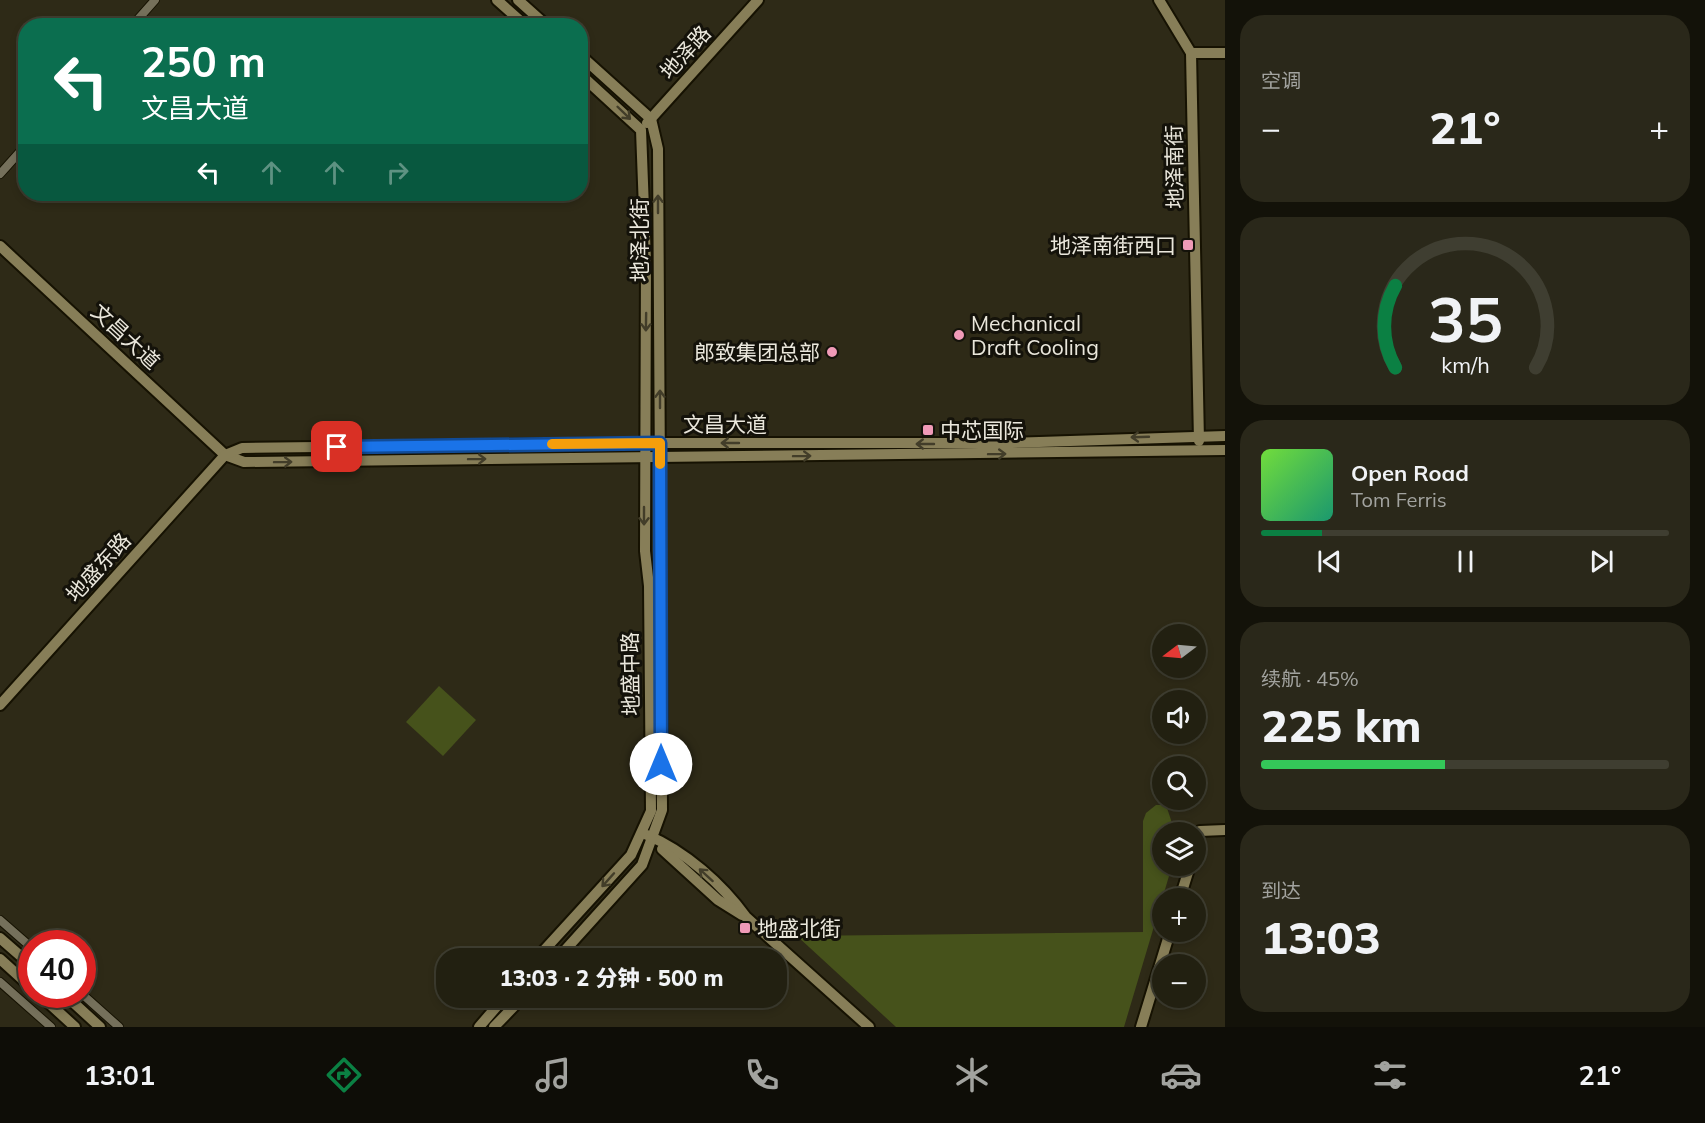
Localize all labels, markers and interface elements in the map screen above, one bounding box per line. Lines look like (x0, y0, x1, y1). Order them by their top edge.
street label: 地泽路 (654, 20, 716, 84)
text: 250 m (141, 35, 266, 88)
icon: left (42, 42, 120, 120)
text: 空调 (1261, 68, 1301, 93)
text: 文昌大道 (141, 91, 249, 125)
text: 21° (1429, 99, 1501, 155)
one-way arrow (616, 106, 631, 120)
text: − (1261, 107, 1281, 148)
text: + (1649, 107, 1669, 148)
street label: 地泽南街 (1160, 125, 1188, 209)
icon: left (192, 156, 225, 189)
icon: ahead (255, 156, 288, 189)
icon: ahead (318, 156, 351, 189)
icon: right (381, 156, 414, 189)
one-way arrow (652, 194, 664, 214)
street label: 地泽北街 (626, 198, 652, 282)
place label: 地泽南街西口 (1050, 232, 1176, 258)
marker: 地泽南街西口 (1181, 238, 1195, 252)
text: 35 (1428, 279, 1502, 358)
street label: 文昌大道 (86, 298, 166, 374)
place label: Mechanical Draft Cooling (971, 310, 1099, 360)
one-way arrow (640, 311, 652, 331)
marker: Mechanical Draft Cooling (952, 328, 966, 342)
place label: 郎致集团总部 (694, 339, 820, 365)
marker: 郎致集团总部 (825, 345, 839, 359)
text: km/h (1441, 352, 1489, 379)
one-way arrow (654, 389, 666, 409)
street label: 文昌大道 (683, 411, 767, 437)
place label: 中芯国际 (940, 417, 1024, 443)
pin (311, 421, 362, 472)
marker: 中芯国际 (921, 423, 935, 437)
icon: arrive (320, 430, 353, 463)
one-way arrow (1131, 432, 1151, 443)
one-way arrow (720, 437, 740, 449)
one-way arrow (915, 438, 935, 450)
one-way arrow (987, 448, 1007, 460)
one-way arrow (792, 450, 812, 462)
one-way arrow (467, 454, 487, 465)
one-way arrow (272, 456, 292, 468)
text: Open Road (1351, 459, 1469, 487)
text: Tom Ferris (1351, 487, 1447, 512)
one-way arrow (639, 506, 650, 526)
street label: 地盛东路 (60, 527, 136, 607)
icon: previous (1313, 545, 1346, 578)
icon: pause (1449, 545, 1482, 578)
icon: next (1585, 545, 1618, 578)
north arrow (1152, 624, 1206, 678)
map controls (1152, 624, 1206, 1008)
street label: 地盛中路 (616, 632, 644, 716)
text: 续航 · 45% (1261, 666, 1359, 691)
button: sound (1152, 690, 1206, 744)
text: 225 km (1261, 697, 1422, 753)
position arrow (629, 732, 693, 796)
button: search (1152, 756, 1206, 810)
button: layers (1152, 822, 1206, 876)
one-way arrow (699, 868, 714, 882)
one-way arrow (601, 872, 615, 887)
text: 到达 (1261, 878, 1301, 903)
button: + (1152, 888, 1206, 942)
text: 13:03 (1261, 909, 1381, 965)
place label: 地盛北街 (757, 915, 841, 941)
marker: 地盛北街 (738, 921, 752, 935)
speed limit sign: 40 (18, 930, 96, 1008)
button: − (1152, 954, 1206, 1008)
text: 13:03 · 2 分钟 · 500 m (499, 964, 724, 992)
icon: directions (323, 1054, 365, 1096)
icon: music (532, 1054, 574, 1096)
icon: phone (741, 1054, 783, 1096)
icon: climate (951, 1054, 993, 1096)
icon: car (1160, 1054, 1202, 1096)
icon: filters (1369, 1054, 1411, 1096)
text: 13:01 (84, 1058, 155, 1092)
text: 21° (1579, 1058, 1621, 1092)

